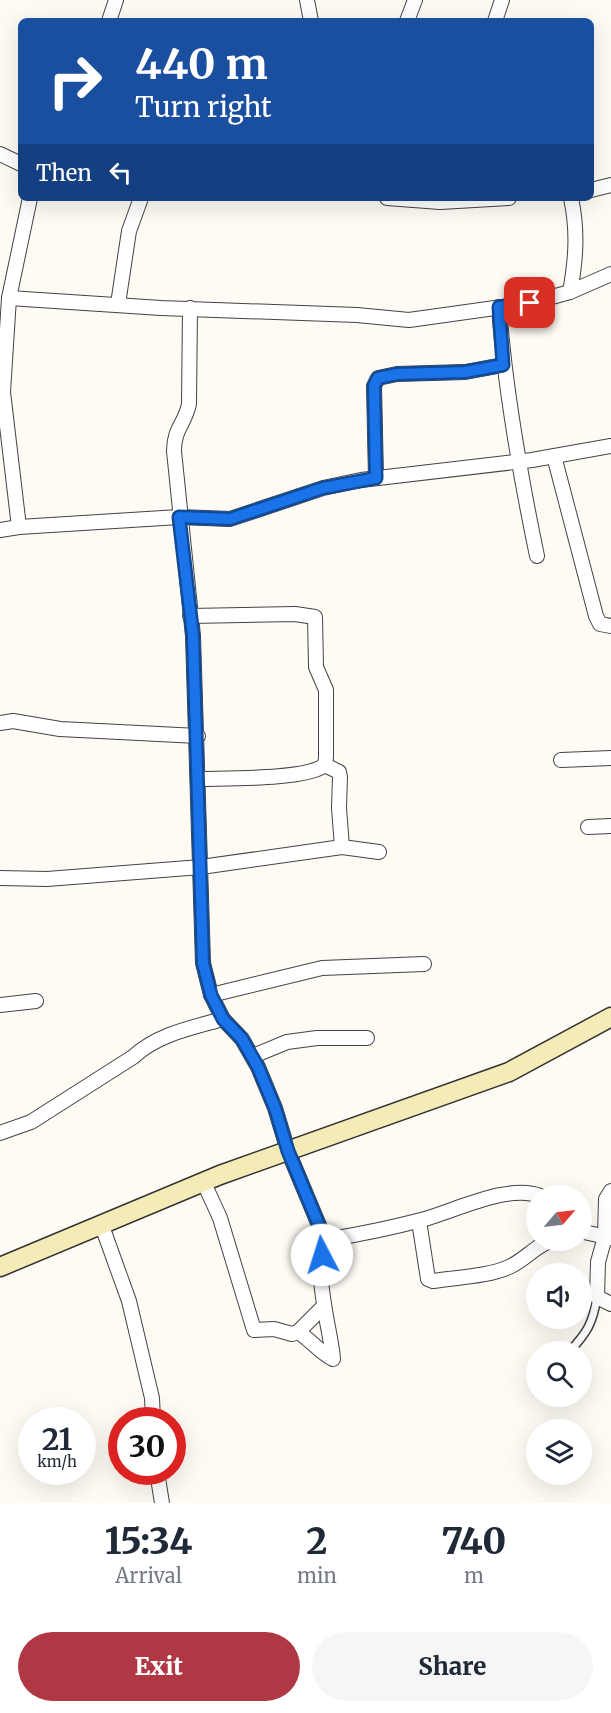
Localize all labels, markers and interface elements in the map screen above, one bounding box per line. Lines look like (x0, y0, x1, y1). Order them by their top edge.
text: 440 m (135, 38, 268, 90)
icon: right (36, 42, 114, 120)
text: Turn right (135, 90, 272, 124)
icon: left (104, 156, 137, 189)
text: Then (36, 159, 92, 187)
pin (504, 277, 555, 328)
icon: arrive (513, 286, 546, 319)
north arrow (526, 1185, 592, 1251)
map controls (526, 1185, 592, 1485)
position arrow (290, 1223, 354, 1287)
button: sound (526, 1263, 592, 1329)
button: search (526, 1341, 592, 1407)
speed limit sign: 30 (108, 1407, 186, 1485)
button: layers (526, 1419, 592, 1485)
text: 21 (42, 1420, 72, 1458)
text: km/h (37, 1452, 77, 1471)
text: 15:34 (105, 1519, 192, 1564)
text: 2 (306, 1519, 327, 1564)
text: 740 (441, 1519, 506, 1564)
text: Arrival (115, 1563, 182, 1588)
text: min (297, 1563, 337, 1588)
text: m (464, 1563, 484, 1588)
button: Exit (18, 1632, 300, 1701)
button: Share (312, 1632, 593, 1701)

